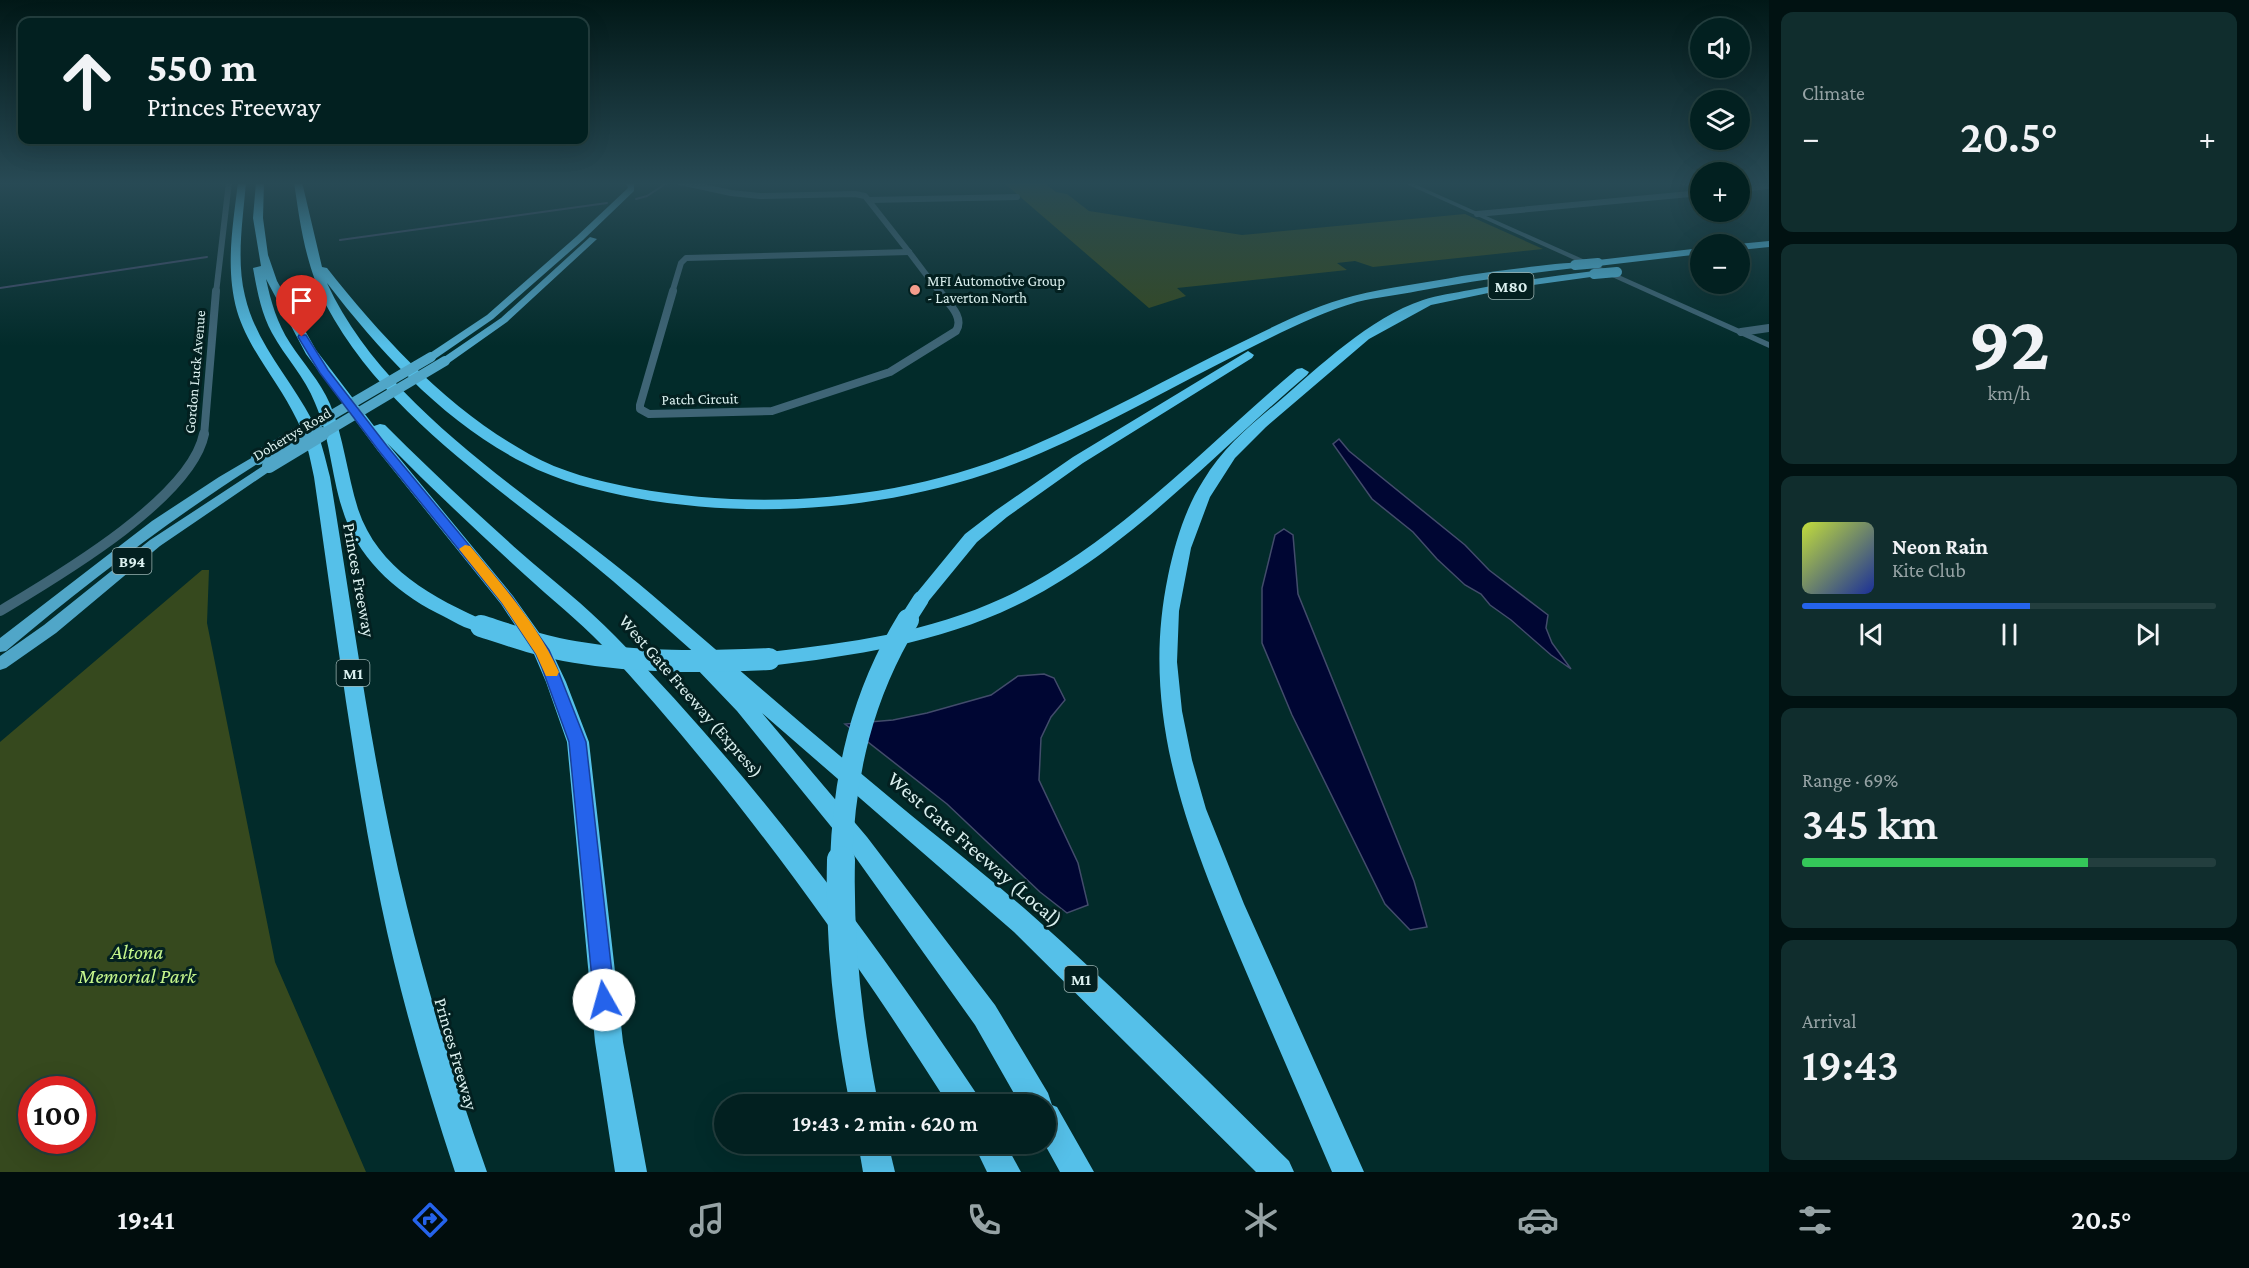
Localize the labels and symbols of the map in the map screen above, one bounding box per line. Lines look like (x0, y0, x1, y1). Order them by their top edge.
place label: MFI Automotive Group - Laverton North (927, 273, 1065, 306)
road number: M80 (1488, 273, 1534, 299)
pin (276, 275, 327, 337)
marker: MFI Automotive Group - Laverton North (908, 283, 922, 297)
street label: Gordon Luck Avenue (182, 309, 208, 434)
street label: Patch Circuit (661, 390, 740, 408)
street label: Dohertys Road (250, 404, 335, 464)
street label: Princes Freeway (339, 521, 379, 639)
road number: B94 (112, 548, 152, 574)
street label: West Gate Freeway (Express) (614, 611, 767, 782)
road number: M1 (336, 660, 370, 686)
street label: West Gate Freeway (Local) (883, 767, 1067, 931)
park label: Altona Memorial Park (77, 940, 197, 988)
road number: M1 (1064, 966, 1098, 992)
position arrow (572, 968, 636, 1032)
street label: Princes Freeway (430, 996, 482, 1113)
speed limit sign: 100 (18, 1076, 96, 1154)

